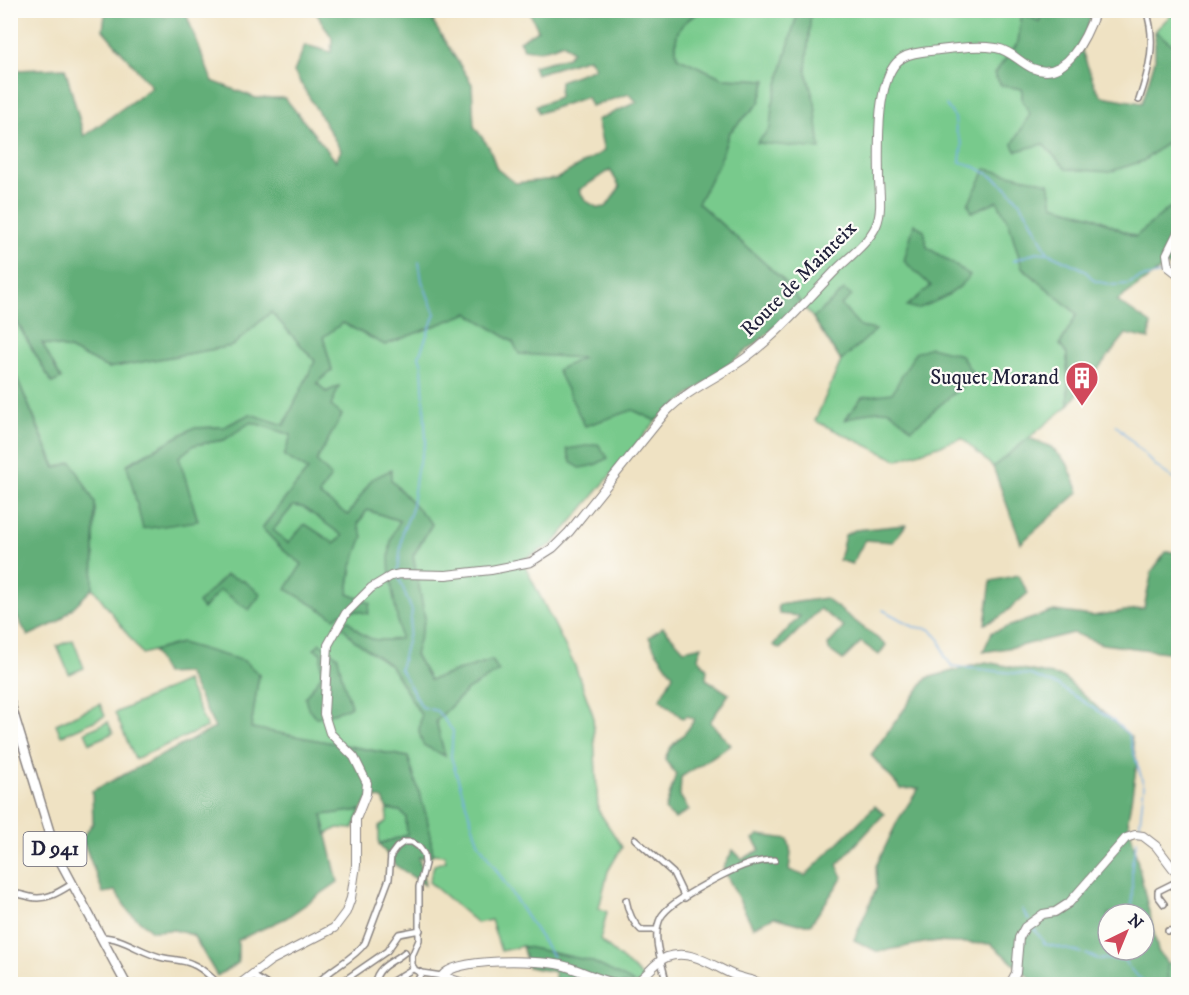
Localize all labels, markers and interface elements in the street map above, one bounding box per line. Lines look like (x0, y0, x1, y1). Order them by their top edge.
street label: Route de Mainteix (736, 216, 862, 342)
building icon: Suquet Morand (1064, 360, 1100, 407)
place label: Suquet Morand (930, 365, 1060, 391)
road number: D 941 (23, 832, 86, 866)
north arrow (1096, 902, 1156, 962)
text: N (1124, 910, 1147, 934)

